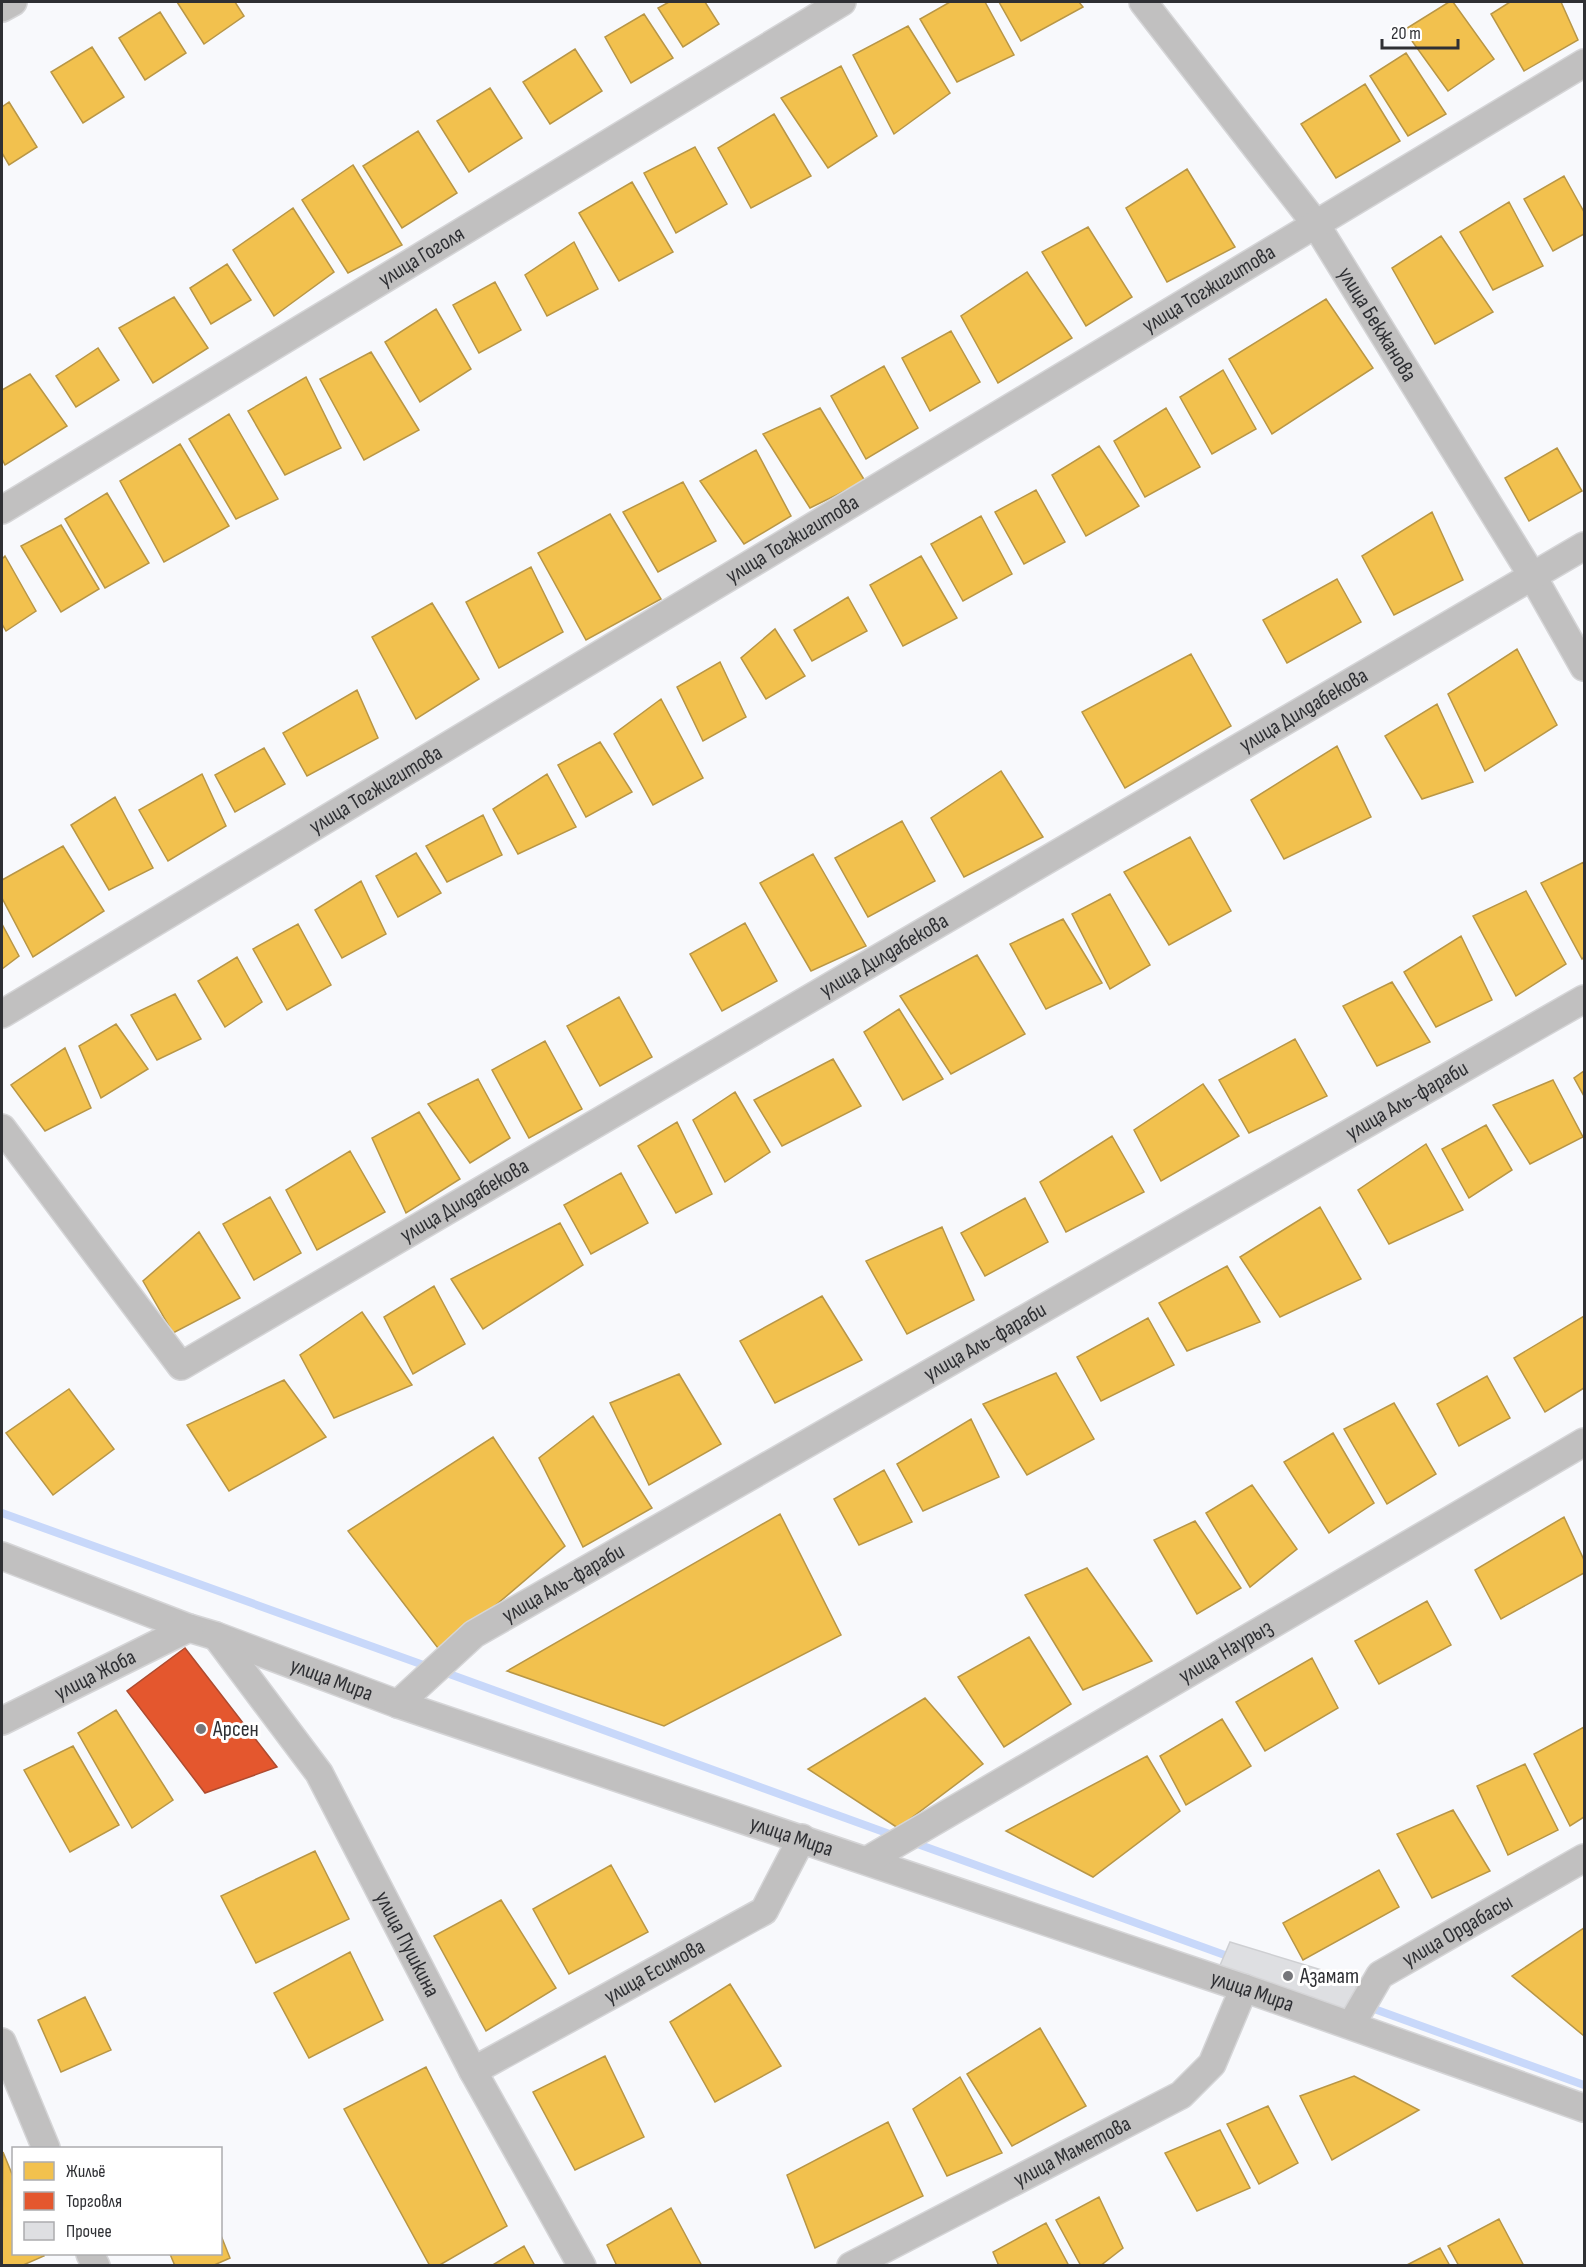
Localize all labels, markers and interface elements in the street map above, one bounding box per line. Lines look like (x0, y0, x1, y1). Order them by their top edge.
scale bar (1382, 12, 1458, 50)
text: 20 m (1391, 23, 1421, 44)
street label: улица Гоголя (373, 220, 469, 293)
street label: улица Тогжигитова (1137, 238, 1280, 339)
street label: улица Бекжанова (1332, 262, 1423, 387)
street label: улица Тогжигитова (721, 489, 864, 589)
street label: улица Дилдабекова (1234, 662, 1373, 758)
street label: улица Тогжигитова (304, 739, 447, 840)
street label: улица Дилдабекова (815, 907, 953, 1003)
street label: улица Аль-фараби (1341, 1055, 1473, 1146)
street label: улица Дилдабекова (395, 1152, 534, 1248)
street label: улица Аль-фараби (919, 1296, 1051, 1387)
street label: улица Аль-фараби (497, 1537, 629, 1629)
street label: улица Наурыз (1174, 1613, 1277, 1689)
street label: улица Жоба (50, 1643, 140, 1706)
street label: улица Мира (286, 1651, 377, 1707)
place label: Арсен (212, 1716, 259, 1743)
marker: Арсен (194, 1722, 208, 1736)
street label: улица Мира (746, 1810, 837, 1863)
street label: улица Пушкина (369, 1887, 446, 2002)
street label: улица Ордабасы (1397, 1888, 1517, 1973)
street label: улица Есимова (599, 1933, 710, 2010)
place label: Азамат (1299, 1963, 1359, 1990)
street label: улица Мира (1207, 1964, 1297, 2018)
marker: Азамат (1281, 1969, 1295, 1983)
street label: улица Маметова (1009, 2110, 1135, 2193)
legend (12, 2147, 222, 2255)
text: Жильё (66, 2161, 106, 2182)
text: Торговля (66, 2191, 122, 2212)
text: Прочее (66, 2221, 112, 2242)

